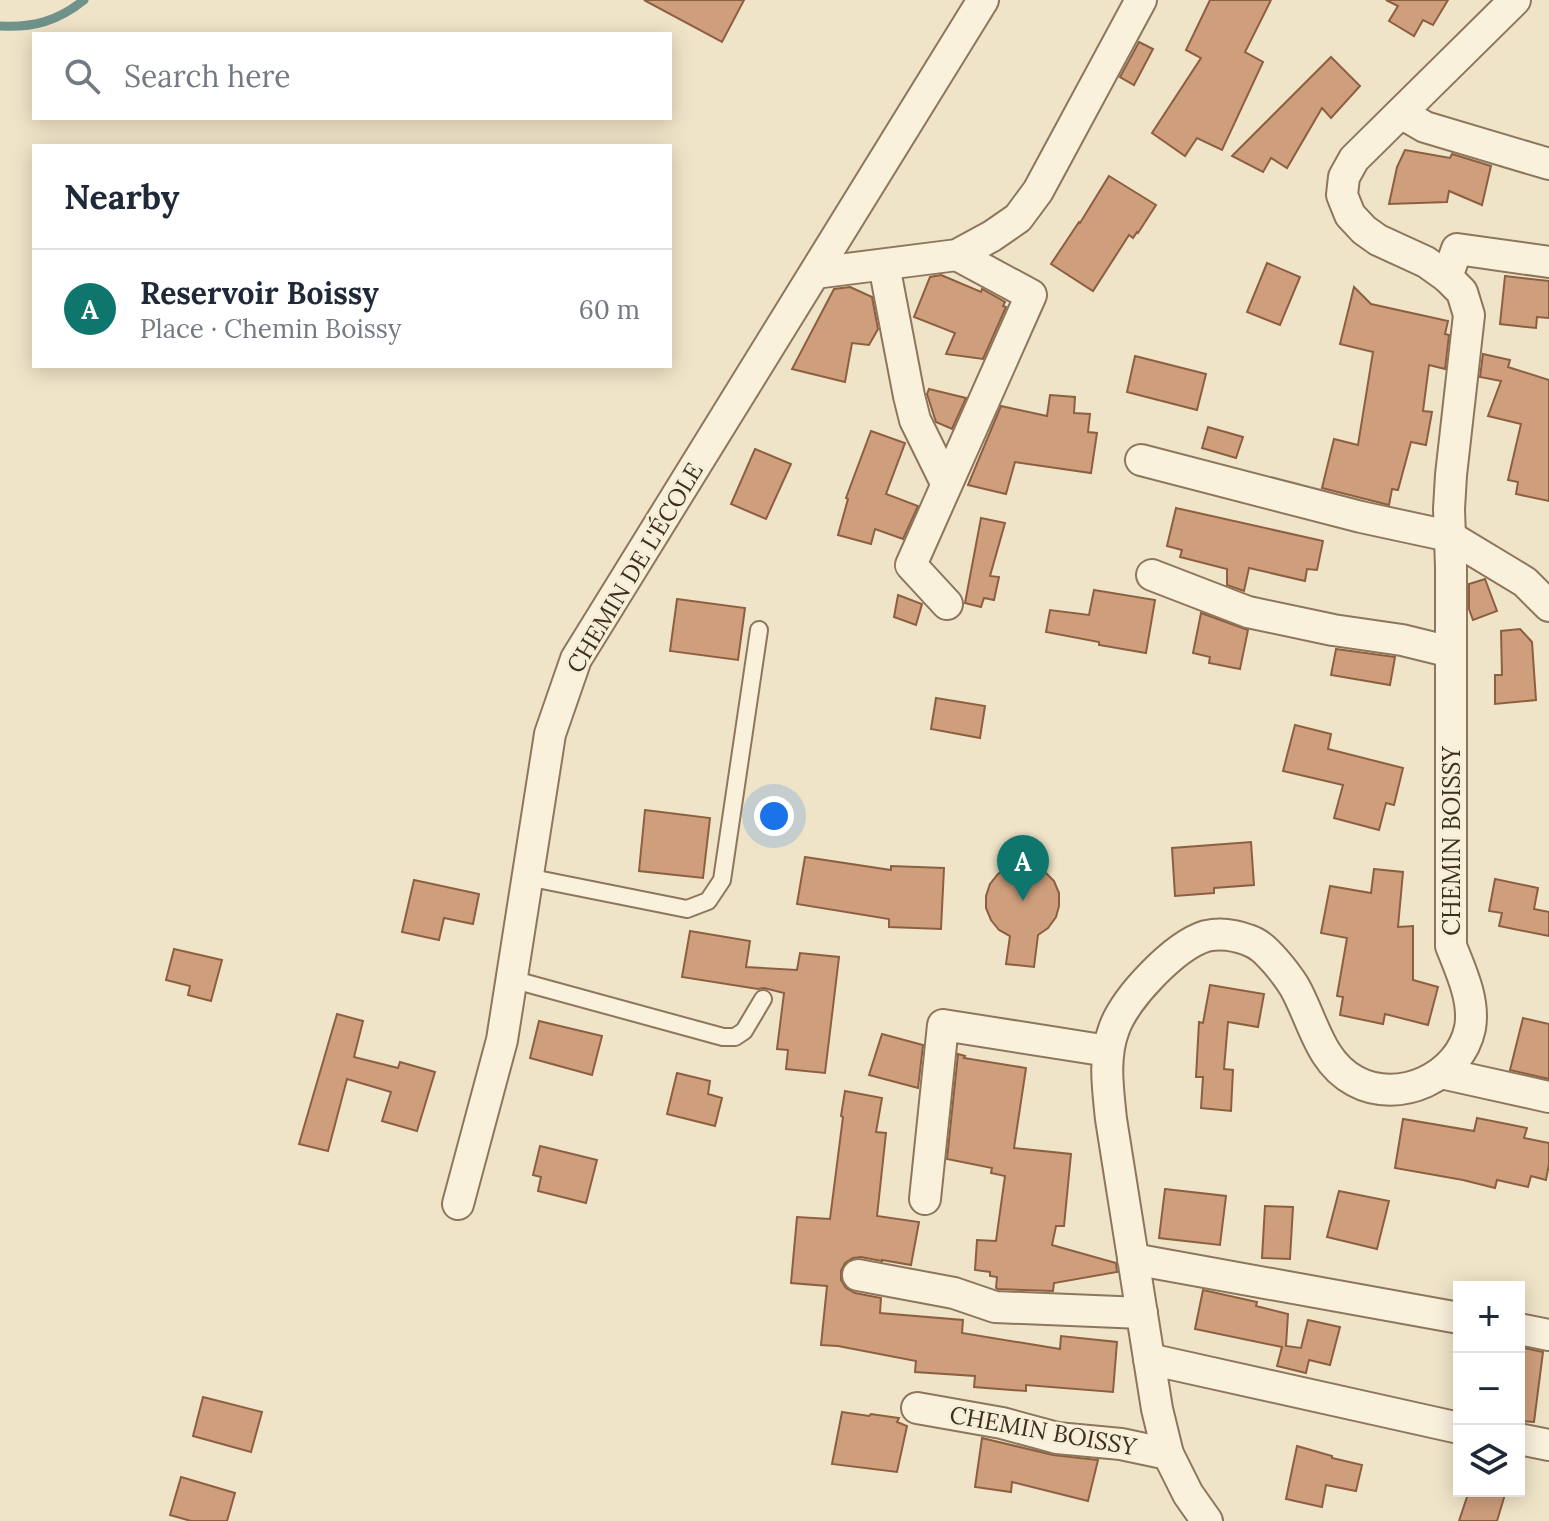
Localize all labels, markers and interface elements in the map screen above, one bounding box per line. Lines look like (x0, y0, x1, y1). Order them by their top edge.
search box (32, 32, 672, 120)
icon: search (60, 54, 104, 98)
text: Search here (124, 57, 291, 95)
text: Nearby (64, 175, 180, 218)
text: Reservoir Boissy (140, 274, 379, 312)
text: A (81, 293, 99, 326)
text: 60 m (579, 293, 640, 326)
text: Place · Chemin Boissy (140, 312, 402, 345)
street label: CHEMIN DE L'ÉCOLE (559, 457, 710, 679)
street label: CHEMIN BOISSY (1436, 746, 1467, 936)
your location (754, 796, 794, 836)
pin: A (997, 835, 1049, 901)
map controls (1453, 1281, 1525, 1497)
button: + (1453, 1281, 1525, 1353)
button: − (1453, 1353, 1525, 1425)
street label: CHEMIN BOISSY (947, 1399, 1140, 1462)
button: layers (1453, 1425, 1525, 1497)

